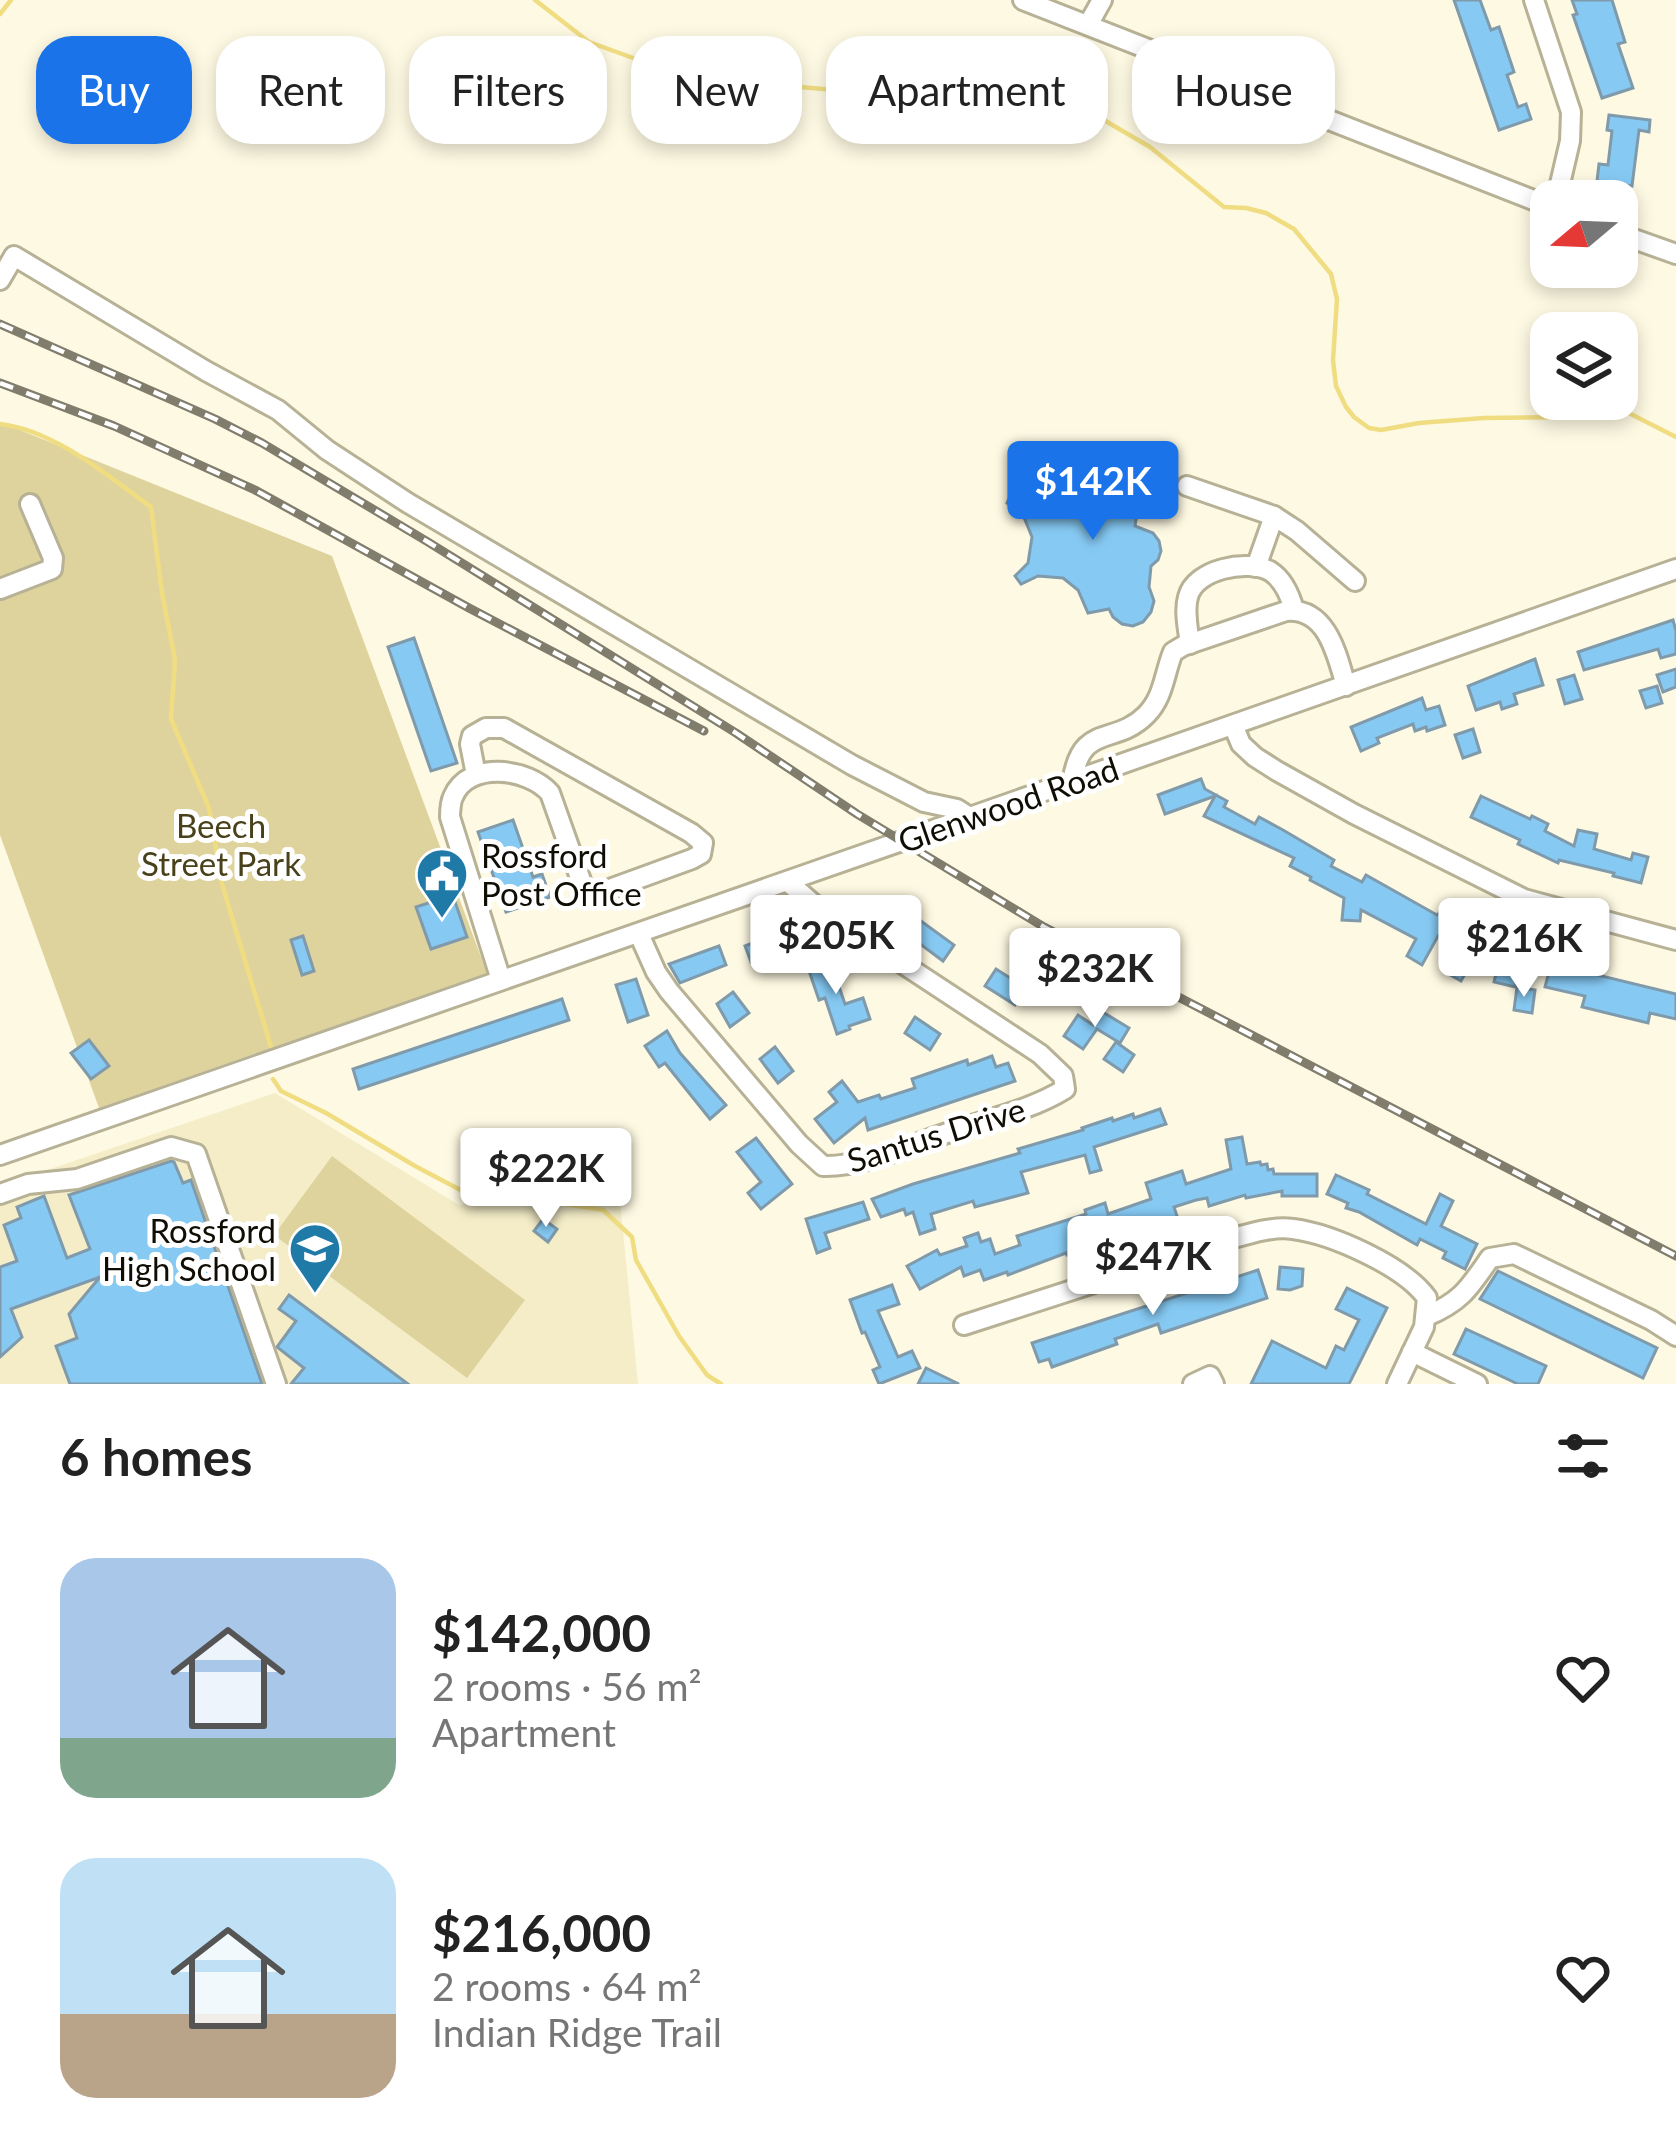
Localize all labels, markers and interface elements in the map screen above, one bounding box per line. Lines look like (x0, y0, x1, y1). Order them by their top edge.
chip: Buy (36, 36, 192, 144)
chip: Rent (216, 36, 385, 144)
chip: Filters (409, 36, 607, 144)
chip: New (631, 36, 802, 144)
chip: Apartment (826, 36, 1108, 144)
chip: House (1132, 36, 1335, 144)
north arrow (1530, 180, 1638, 288)
map controls (1530, 180, 1638, 420)
button: layers (1530, 312, 1638, 420)
pin: $142K (1009, 441, 1177, 543)
text: $142K (1034, 457, 1152, 503)
street label: Glenwood Road (892, 748, 1124, 860)
park label: Beech Street Park (141, 805, 301, 883)
place label: Rossford Post Office (481, 835, 642, 913)
public building icon: Rossford Post Office (414, 846, 470, 920)
pin: $205K (752, 895, 920, 997)
pin: $216K (1440, 898, 1608, 1000)
text: $205K (777, 911, 895, 957)
text: $216K (1465, 914, 1583, 960)
pin: $232K (1011, 928, 1179, 1030)
text: $232K (1036, 944, 1154, 990)
street label: Santus Drive (842, 1088, 1030, 1180)
pin: $222K (462, 1128, 630, 1230)
text: $222K (487, 1144, 605, 1190)
place label: Rossford High School (102, 1210, 276, 1288)
pin: $247K (1069, 1216, 1237, 1318)
school or university icon: Rossford High School (287, 1221, 343, 1295)
text: $247K (1094, 1232, 1212, 1278)
icon: filters (1550, 1423, 1616, 1489)
text: 6 homes (60, 1426, 252, 1487)
text: $142,000 (432, 1602, 651, 1663)
icon: home (156, 1606, 300, 1750)
icon: heart (1550, 1645, 1616, 1711)
text: 2 rooms · 56 m² (432, 1663, 702, 1709)
text: Apartment (432, 1709, 616, 1755)
text: $216,000 (432, 1902, 651, 1963)
icon: home (156, 1906, 300, 2050)
icon: heart (1550, 1945, 1616, 2011)
text: 2 rooms · 64 m² (432, 1963, 702, 2009)
text: Indian Ridge Trail (432, 2009, 722, 2055)

